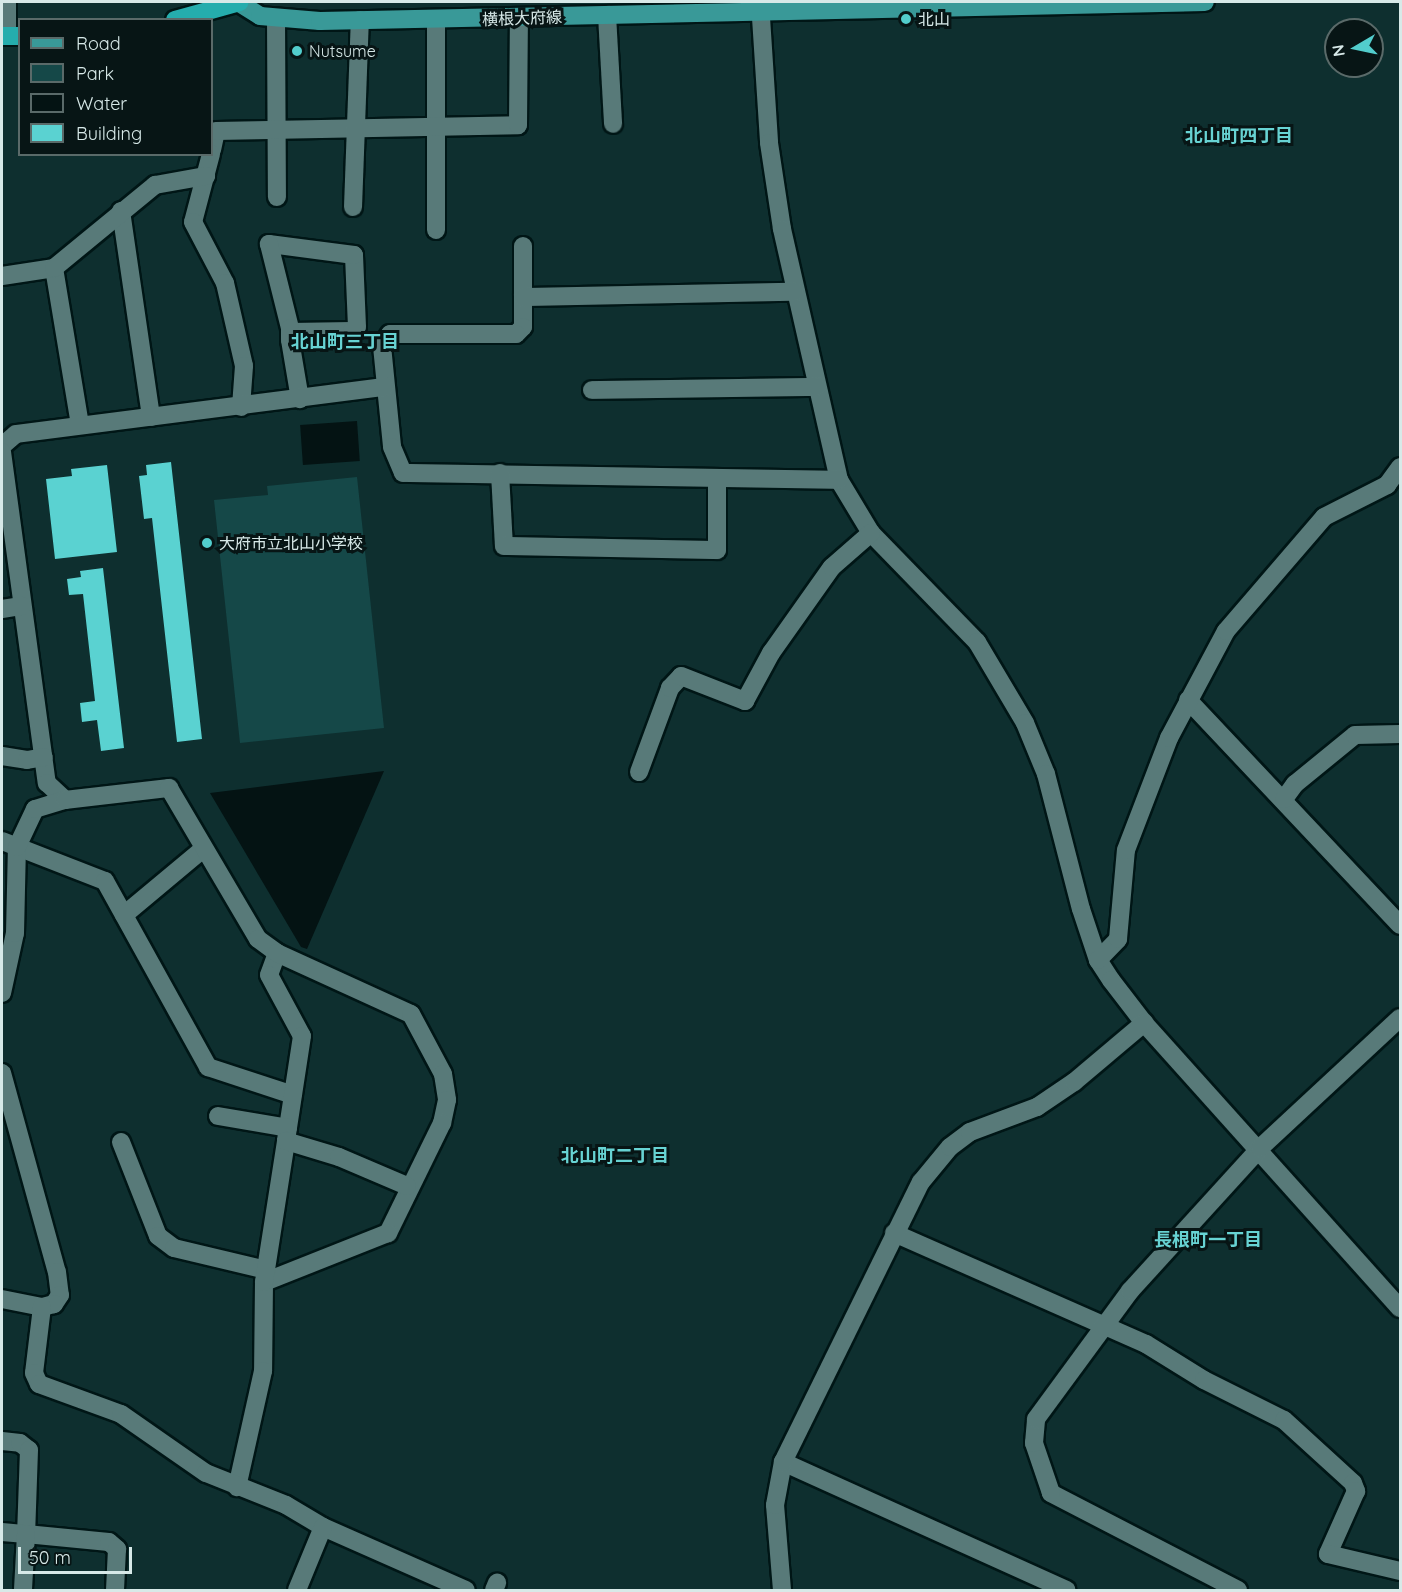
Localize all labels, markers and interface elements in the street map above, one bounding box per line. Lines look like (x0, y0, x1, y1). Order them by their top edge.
street label: 横根大府線 (482, 7, 562, 29)
place label: 北山 (918, 9, 950, 29)
marker: 北山 (899, 12, 913, 26)
legend (18, 18, 213, 156)
north arrow (1324, 18, 1384, 78)
text: Road (76, 32, 121, 55)
place label: Nutsume (309, 41, 376, 61)
text: N (1327, 43, 1349, 58)
marker: Nutsume (290, 44, 304, 58)
text: Park (76, 62, 114, 85)
text: Water (76, 92, 127, 115)
text: Building (76, 122, 142, 145)
district label: 北山町四丁目 (1185, 125, 1293, 147)
district label: 北山町三丁目 (291, 331, 399, 353)
place label: 大府市立北山小学校 (219, 533, 363, 553)
marker: 大府市立北山小学校 (200, 536, 214, 550)
district label: 北山町二丁目 (561, 1145, 669, 1167)
district label: 長根町一丁目 (1154, 1229, 1262, 1251)
scale bar (21, 1535, 135, 1573)
text: 50 m (29, 1546, 71, 1569)

